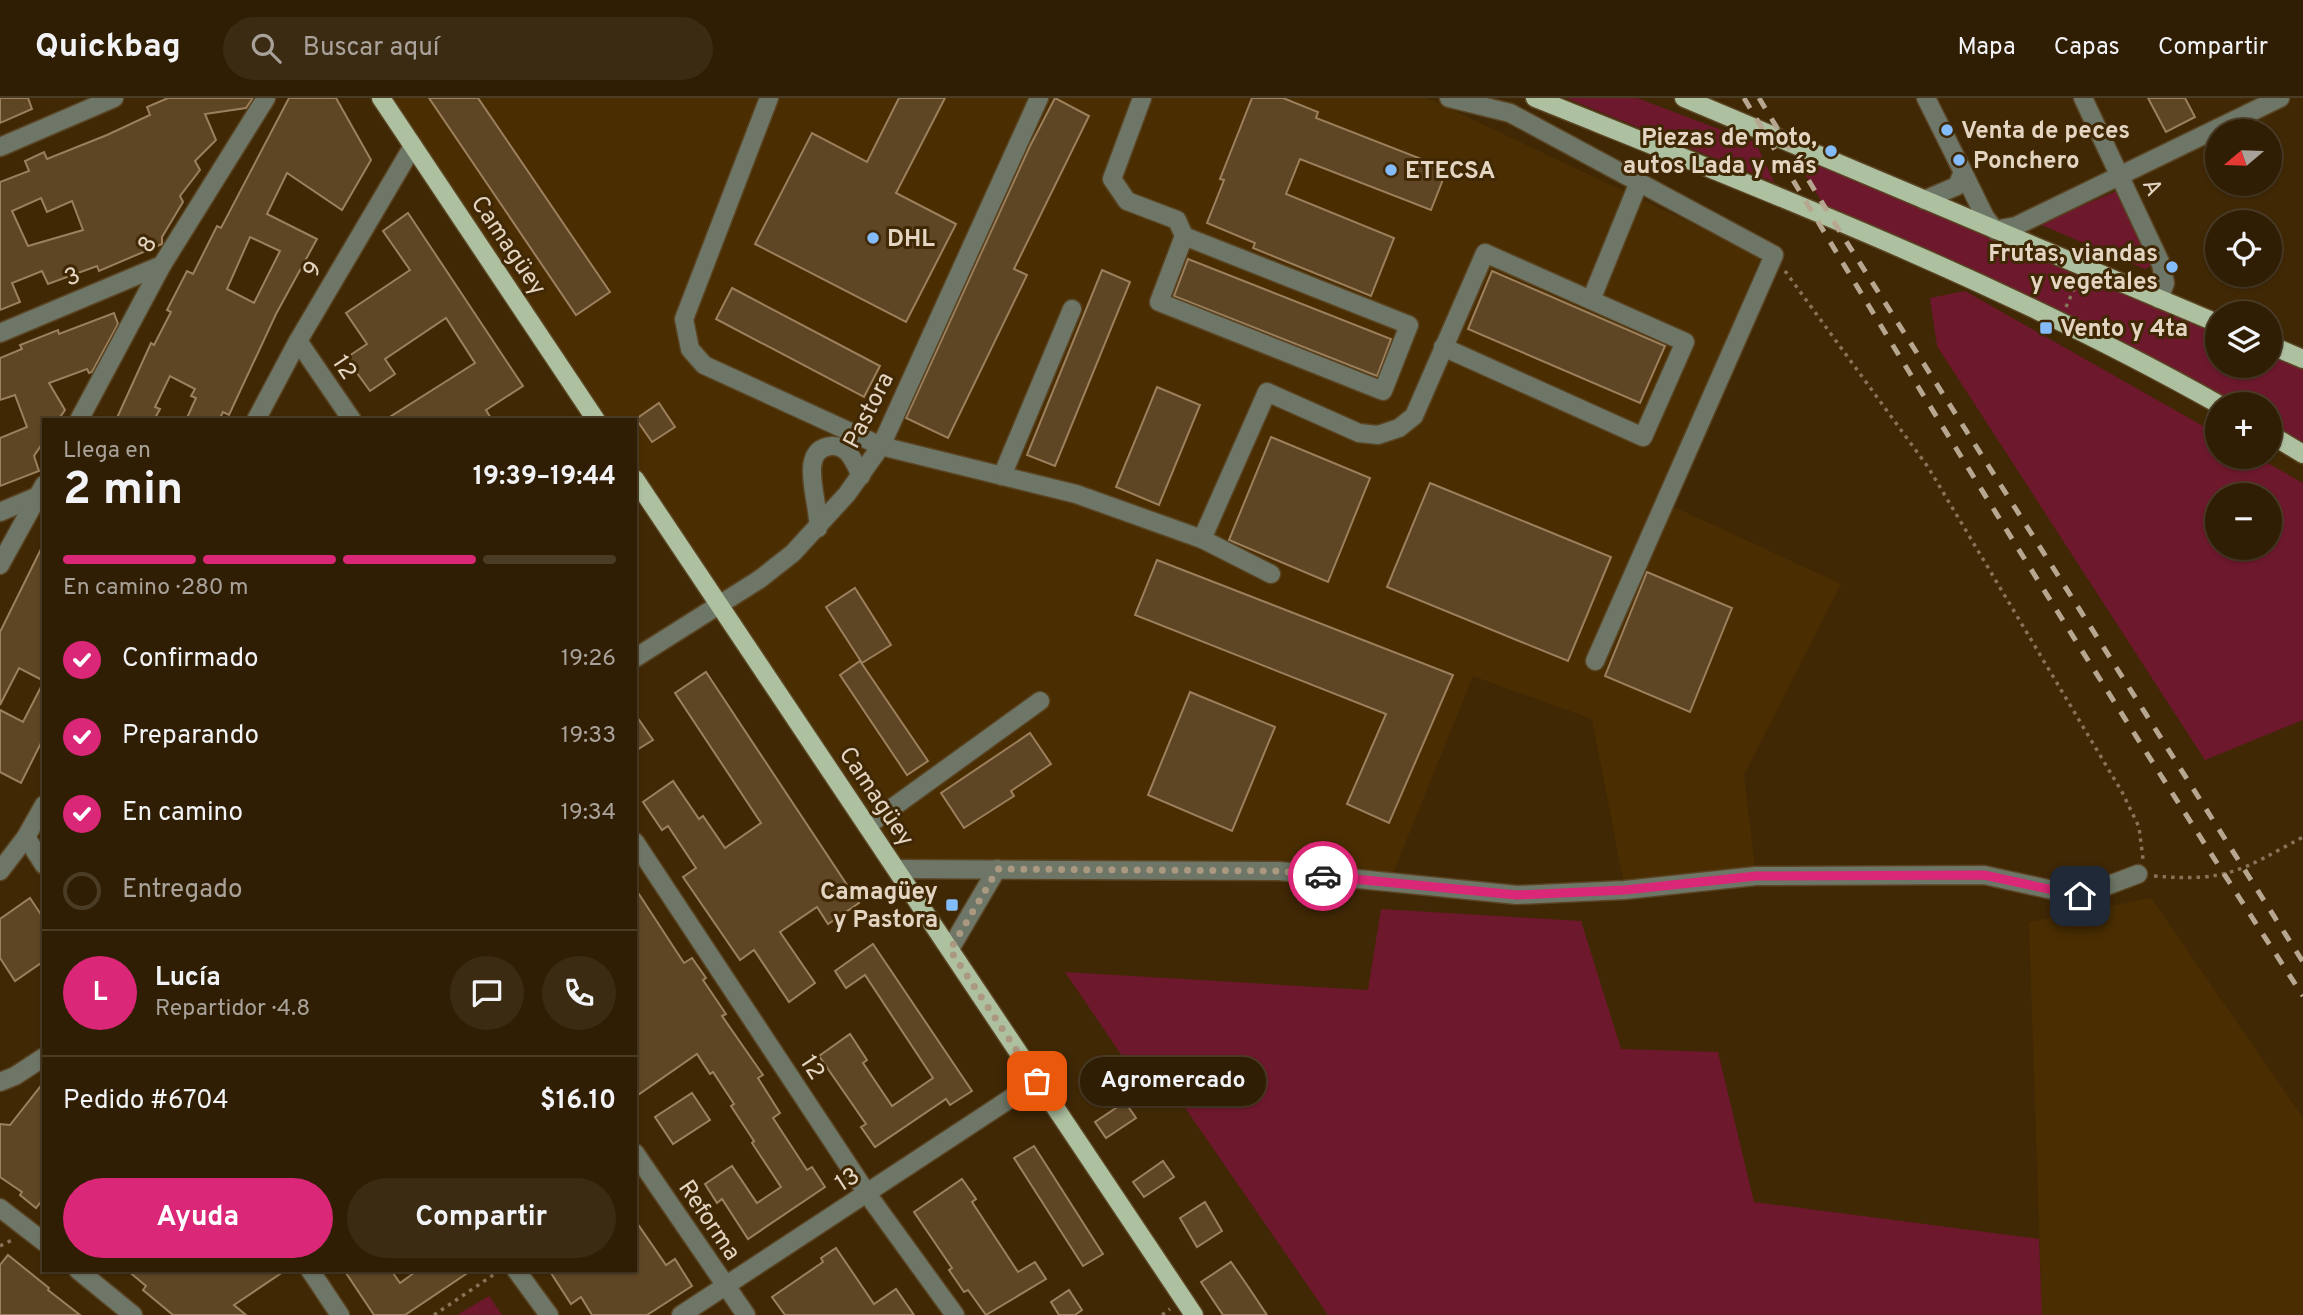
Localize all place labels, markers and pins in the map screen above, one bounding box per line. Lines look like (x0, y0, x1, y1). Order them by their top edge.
place label: Venta de peces (1961, 117, 2130, 147)
marker: Venta de peces (1939, 122, 1955, 138)
place label: Piezas de moto, autos Lada y más (1623, 124, 1817, 182)
marker: Piezas de moto, autos Lada y más (1823, 143, 1839, 159)
place label: Ponchero (1973, 147, 2079, 177)
marker: Ponchero (1951, 152, 1967, 168)
place label: ETECSA (1405, 157, 1495, 187)
marker: ETECSA (1383, 162, 1399, 178)
place label: DHL (887, 225, 935, 255)
marker: DHL (865, 230, 881, 246)
place label: Frutas, viandas y vegetales (1988, 240, 2158, 298)
marker: Frutas, viandas y vegetales (2164, 259, 2180, 275)
place label: Vento y 4ta (2060, 315, 2188, 345)
marker: Vento y 4ta (2038, 320, 2054, 336)
pin (2050, 866, 2110, 926)
place label: Camagüey y Pastora (820, 878, 938, 936)
marker: Camagüey y Pastora (944, 897, 960, 913)
pin (1007, 1051, 1067, 1111)
callout: Agromercado (1079, 1056, 1264, 1105)

